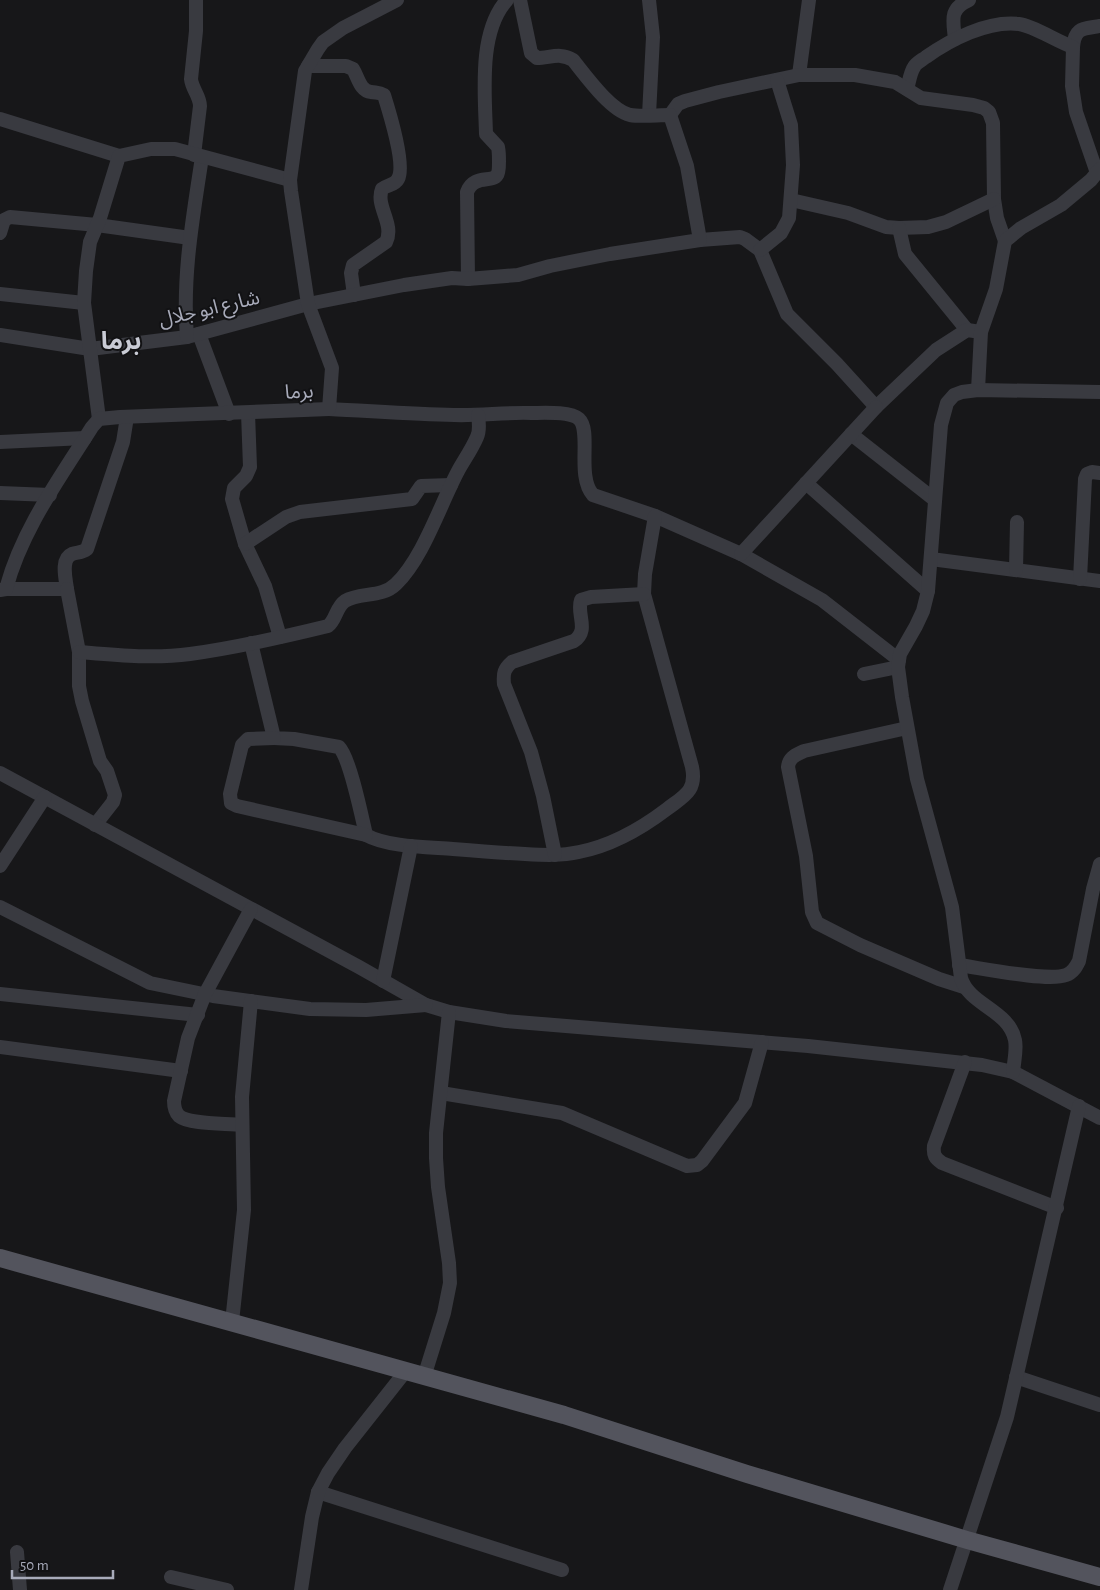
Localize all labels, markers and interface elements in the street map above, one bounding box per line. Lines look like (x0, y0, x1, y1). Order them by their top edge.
street label: شارع ابو جلال (157, 288, 262, 334)
district label: برما (101, 329, 141, 355)
street label: برما (284, 381, 314, 404)
scale bar (12, 1548, 114, 1580)
text: 50 m (20, 1558, 49, 1573)

